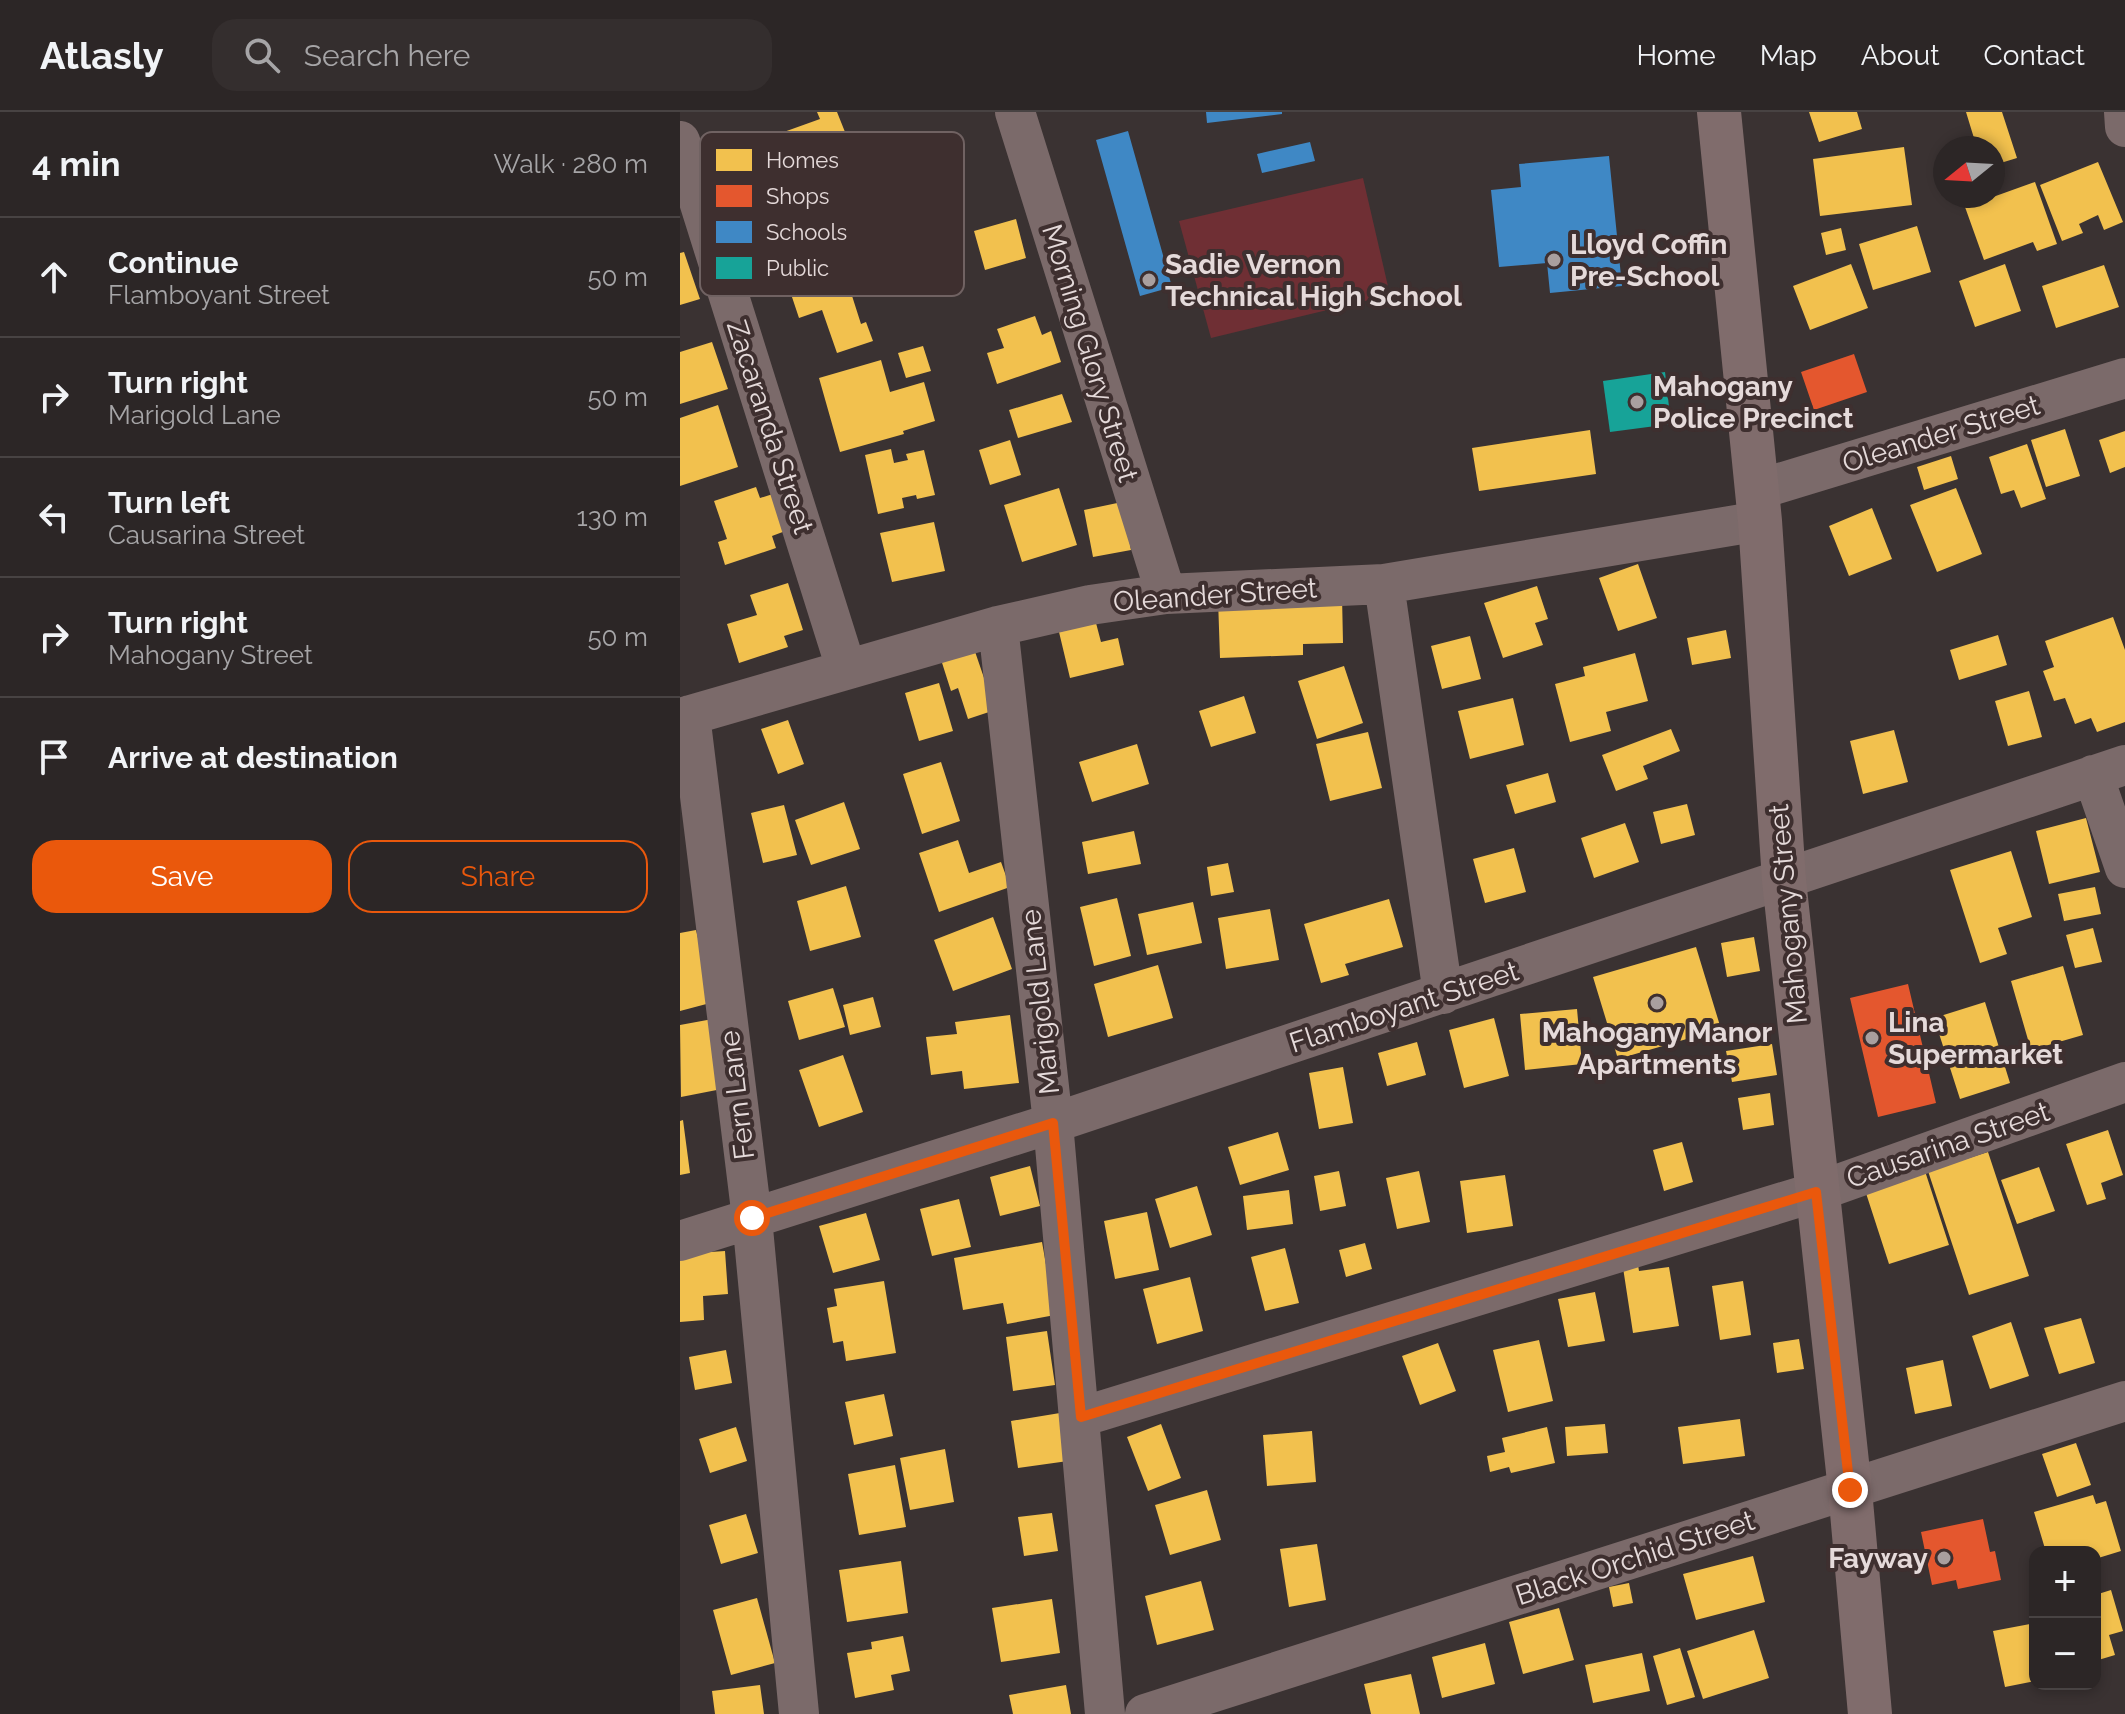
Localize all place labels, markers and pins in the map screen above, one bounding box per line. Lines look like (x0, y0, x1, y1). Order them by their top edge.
place label: Lloyd Coffin Pre-School (1570, 228, 1728, 293)
place label: Sadie Vernon Technical High School (1165, 248, 1462, 313)
marker: Lloyd Coffin Pre-School (1545, 251, 1563, 269)
marker: Sadie Vernon Technical High School (1140, 271, 1158, 289)
place label: Mahogany Police Precinct (1653, 370, 1854, 435)
marker: Mahogany Police Precinct (1628, 393, 1646, 411)
marker: Mahogany Manor Apartments (1648, 994, 1666, 1012)
place label: Lina Supermarket (1888, 1006, 2063, 1071)
place label: Mahogany Manor Apartments (1542, 1016, 1773, 1081)
marker: Lina Supermarket (1863, 1029, 1881, 1047)
place label: Fayway (1828, 1542, 1929, 1575)
marker: Fayway (1935, 1549, 1953, 1567)

